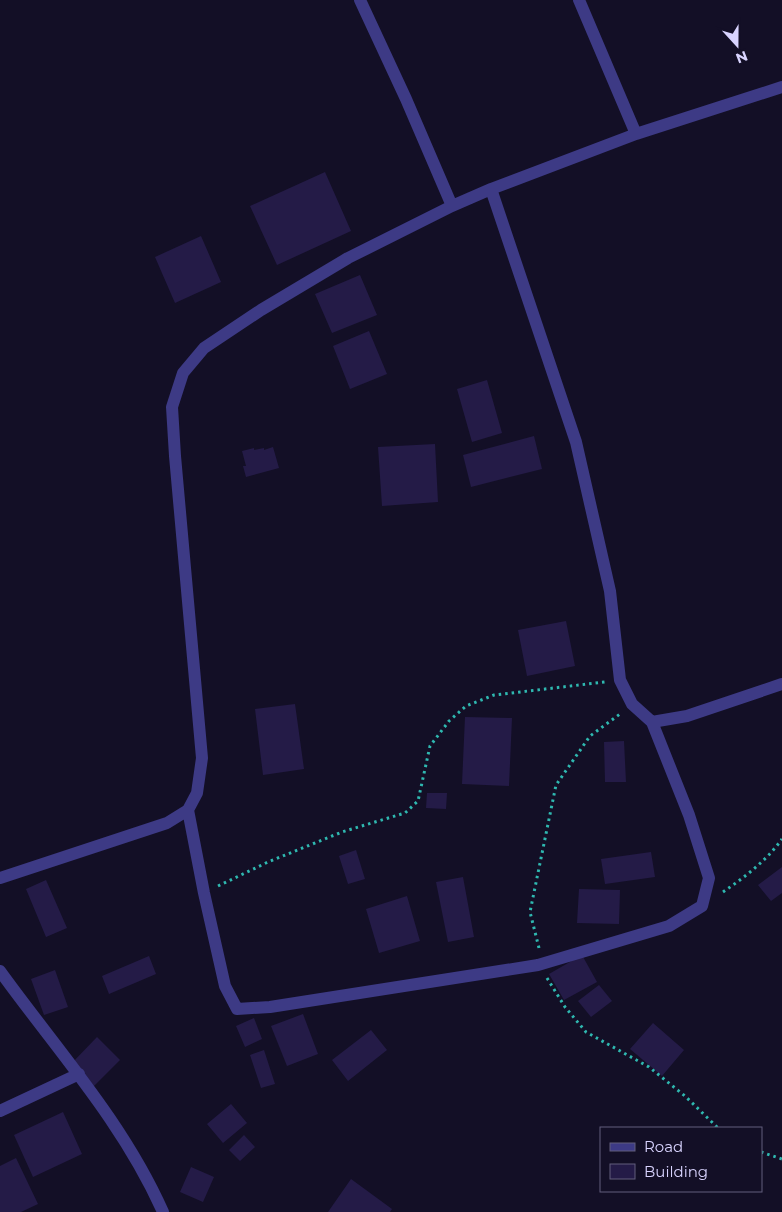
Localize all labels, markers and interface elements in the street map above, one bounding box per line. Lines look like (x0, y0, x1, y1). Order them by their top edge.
north arrow (712, 20, 762, 70)
text: N (733, 47, 750, 68)
legend (600, 1127, 762, 1192)
text: Road (644, 1137, 683, 1156)
text: Building (644, 1162, 708, 1181)

